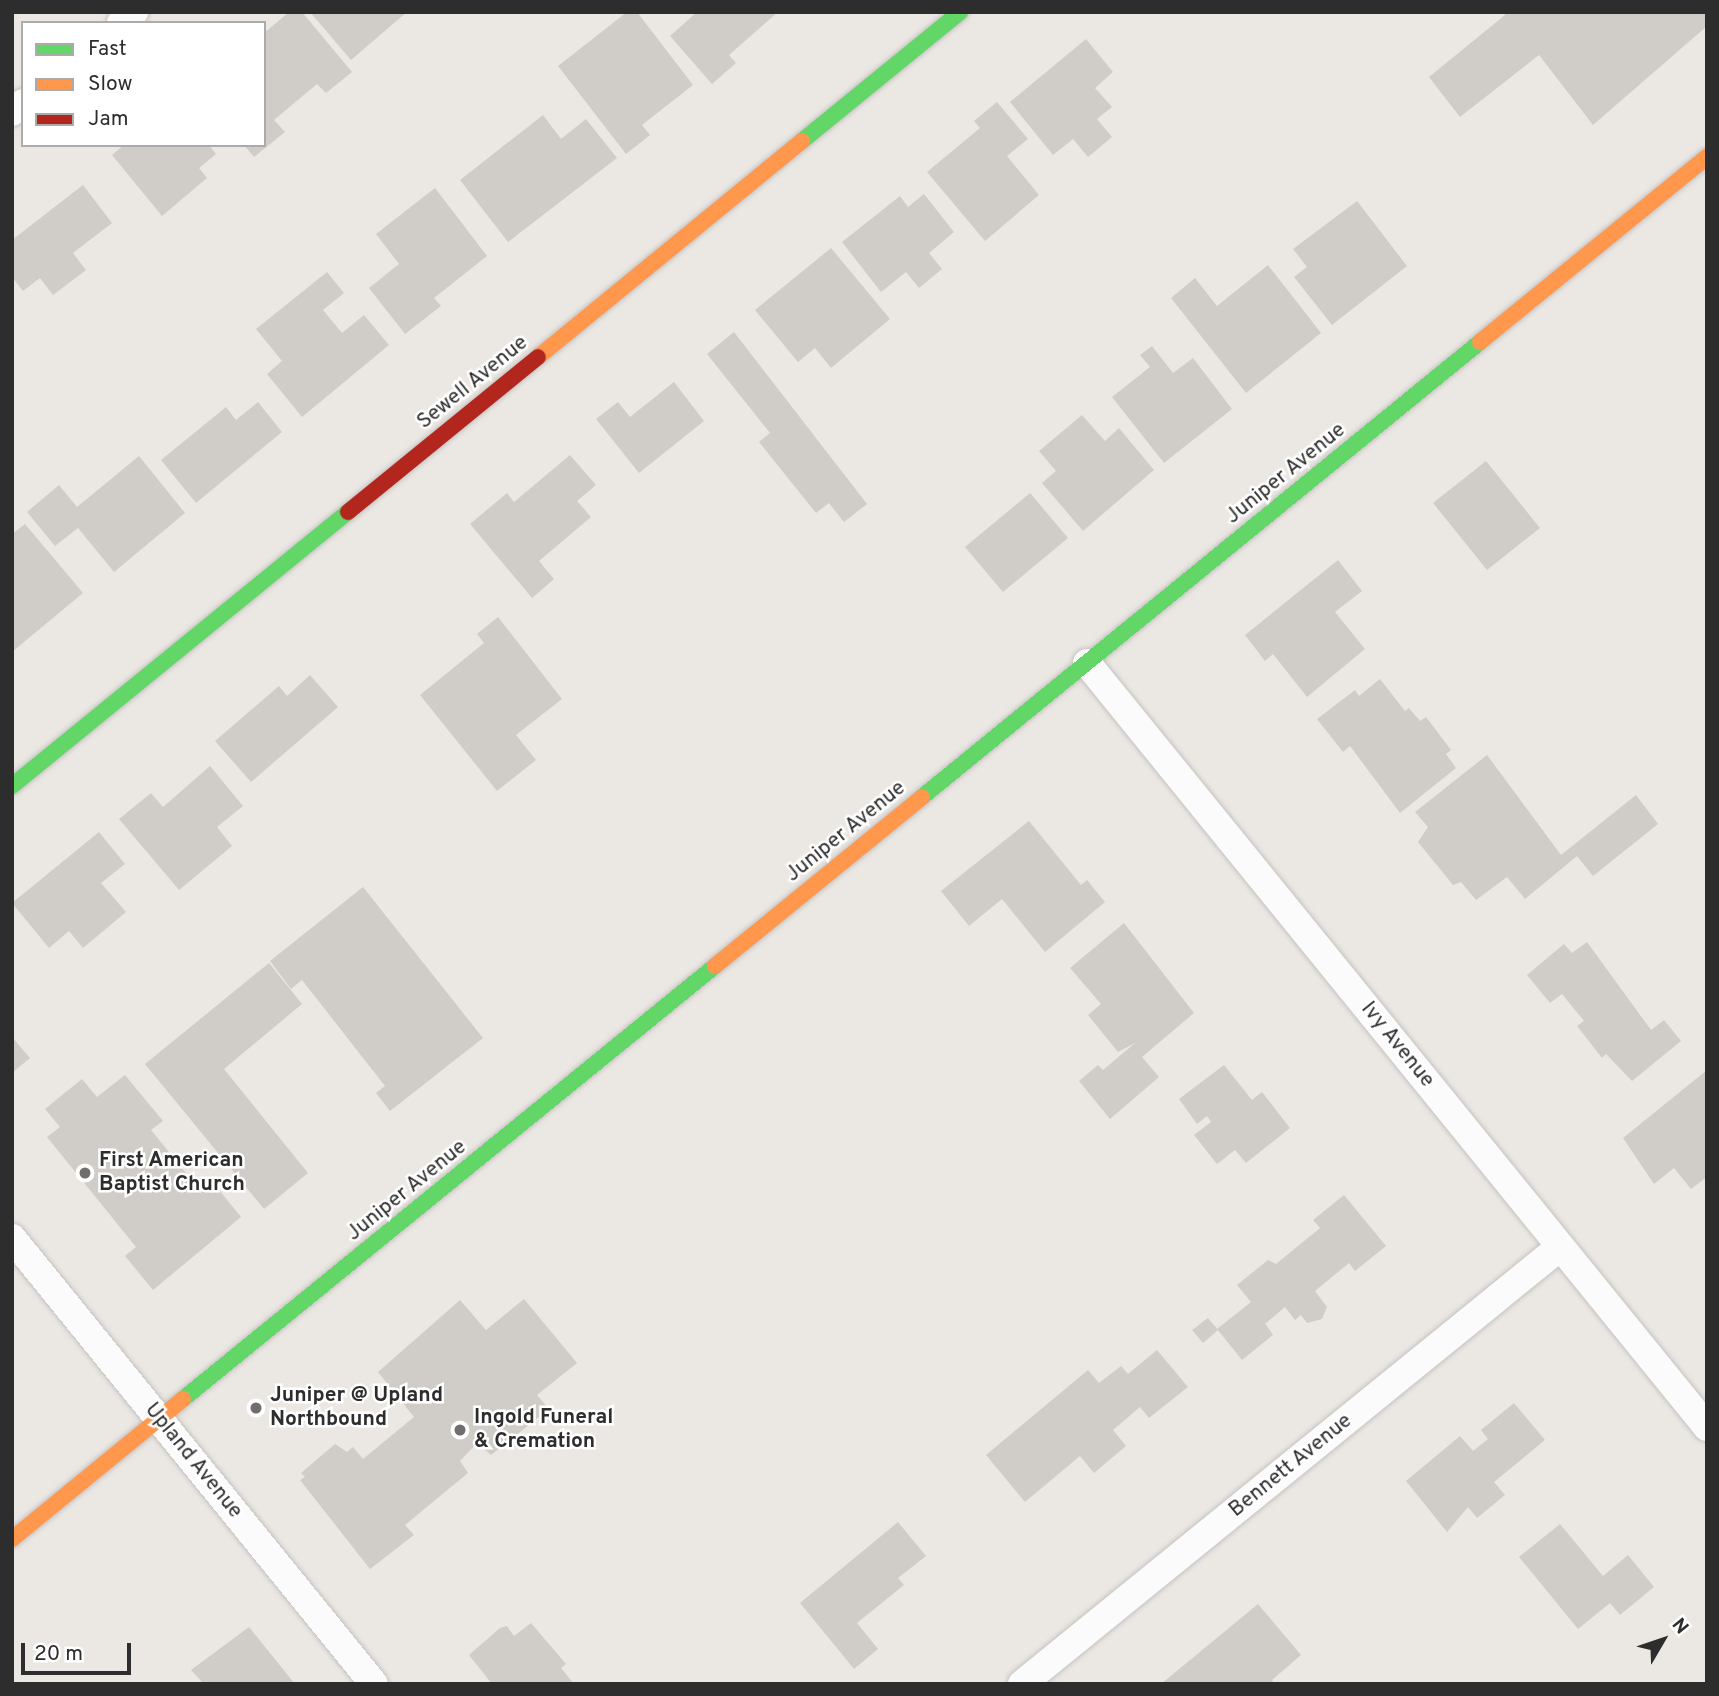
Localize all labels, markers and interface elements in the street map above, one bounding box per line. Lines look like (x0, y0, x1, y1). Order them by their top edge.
legend (21, 21, 266, 147)
text: Fast (88, 36, 127, 63)
text: Slow (88, 71, 133, 98)
text: Jam (88, 106, 129, 133)
street label: Sewell Avenue (412, 331, 534, 435)
street label: Juniper Avenue (1221, 418, 1351, 530)
street label: Juniper Avenue (781, 776, 911, 888)
street label: Ivy Avenue (1355, 997, 1439, 1093)
street label: Juniper Avenue (342, 1135, 472, 1247)
place label: First American Baptist Church (99, 1148, 245, 1198)
marker: First American Baptist Church (77, 1165, 93, 1181)
place label: Juniper @ Upland Northbound (270, 1383, 443, 1433)
street label: Upland Avenue (138, 1398, 248, 1524)
marker: Juniper @ Upland Northbound (248, 1400, 264, 1416)
place label: Ingold Funeral & Cremation (474, 1405, 613, 1455)
street label: Bennett Avenue (1224, 1409, 1358, 1523)
marker: Ingold Funeral & Cremation (452, 1422, 468, 1438)
north arrow (1628, 1605, 1698, 1675)
text: N (1666, 1614, 1693, 1640)
scale bar (24, 1630, 135, 1674)
text: 20 m (34, 1641, 83, 1668)

